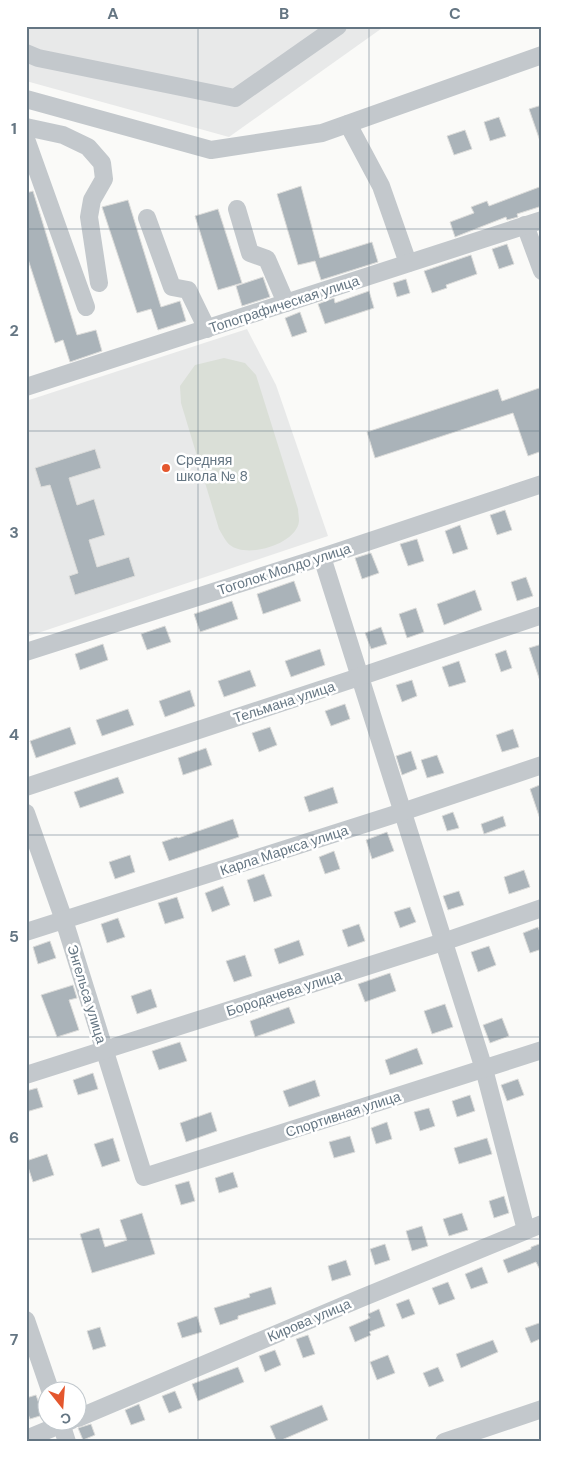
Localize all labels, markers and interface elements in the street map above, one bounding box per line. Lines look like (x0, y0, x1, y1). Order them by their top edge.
text: A (107, 3, 119, 24)
text: B (279, 3, 289, 24)
text: C (449, 3, 461, 24)
text: 1 (11, 118, 17, 139)
street label: Топографическая улица (207, 271, 362, 337)
text: 2 (9, 320, 19, 341)
place label: Средняя школа № 8 (176, 451, 248, 485)
marker: Средняя школа № 8 (160, 462, 172, 474)
text: 3 (9, 522, 19, 543)
street label: Тоголок Молдо улица (215, 539, 353, 599)
street label: Тельмана улица (231, 677, 337, 727)
text: 4 (9, 724, 19, 745)
street label: Карла Маркса улица (218, 821, 351, 879)
text: 5 (9, 926, 19, 947)
street label: Энгельса улица (63, 942, 111, 1046)
street label: Бородачева улица (224, 966, 344, 1020)
street label: Спортивная улица (283, 1087, 403, 1141)
text: 6 (9, 1127, 19, 1148)
street label: Кирова улица (265, 1294, 354, 1346)
text: 7 (10, 1329, 19, 1350)
north arrow (38, 1380, 88, 1430)
text: С (58, 1408, 73, 1429)

